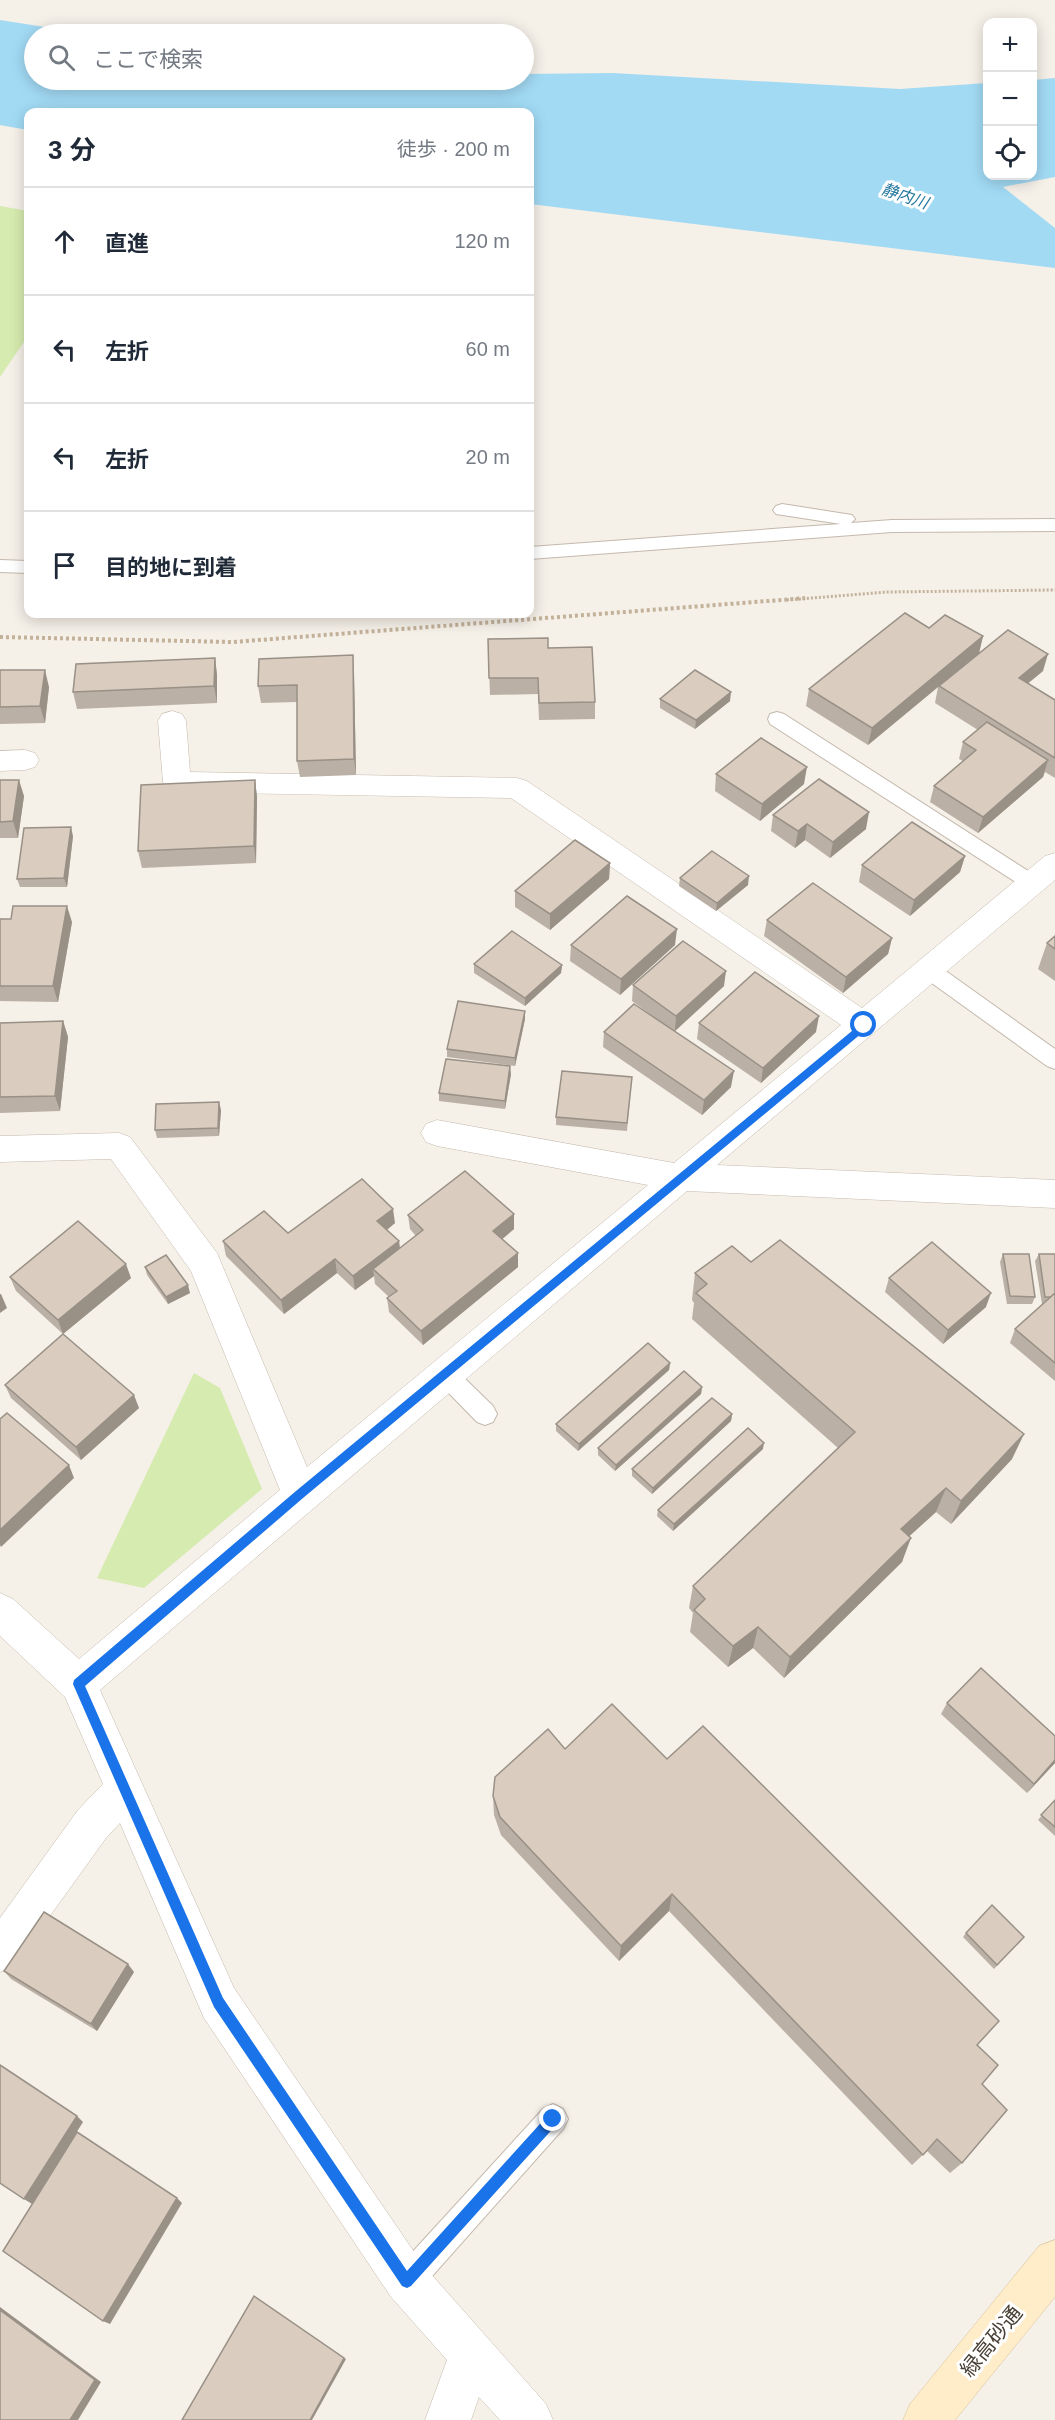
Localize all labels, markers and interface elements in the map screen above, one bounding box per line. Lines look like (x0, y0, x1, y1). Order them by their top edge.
map controls (983, 18, 1037, 180)
button: + (983, 18, 1037, 72)
search box (24, 24, 534, 90)
icon: search (45, 41, 78, 74)
text: ここで検索 (93, 47, 203, 72)
button: − (983, 72, 1037, 126)
button: locate (983, 126, 1037, 180)
text: 3 分 (48, 135, 96, 165)
text: 徒歩 · 200 m (397, 138, 510, 160)
water label: 静内川 (880, 180, 932, 212)
icon: ahead (48, 225, 81, 258)
text: 120 m (454, 230, 510, 252)
text: 直進 (105, 231, 149, 256)
icon: left (48, 333, 81, 366)
text: 60 m (466, 338, 510, 360)
text: 左折 (105, 339, 149, 364)
icon: left (48, 441, 81, 474)
text: 20 m (466, 446, 510, 468)
text: 左折 (105, 447, 149, 472)
icon: arrive (48, 549, 81, 582)
text: 目的地に到着 (105, 555, 237, 580)
route start (850, 1011, 876, 1037)
route end (539, 2105, 565, 2131)
street label: 緑高砂通 (956, 2301, 1026, 2381)

